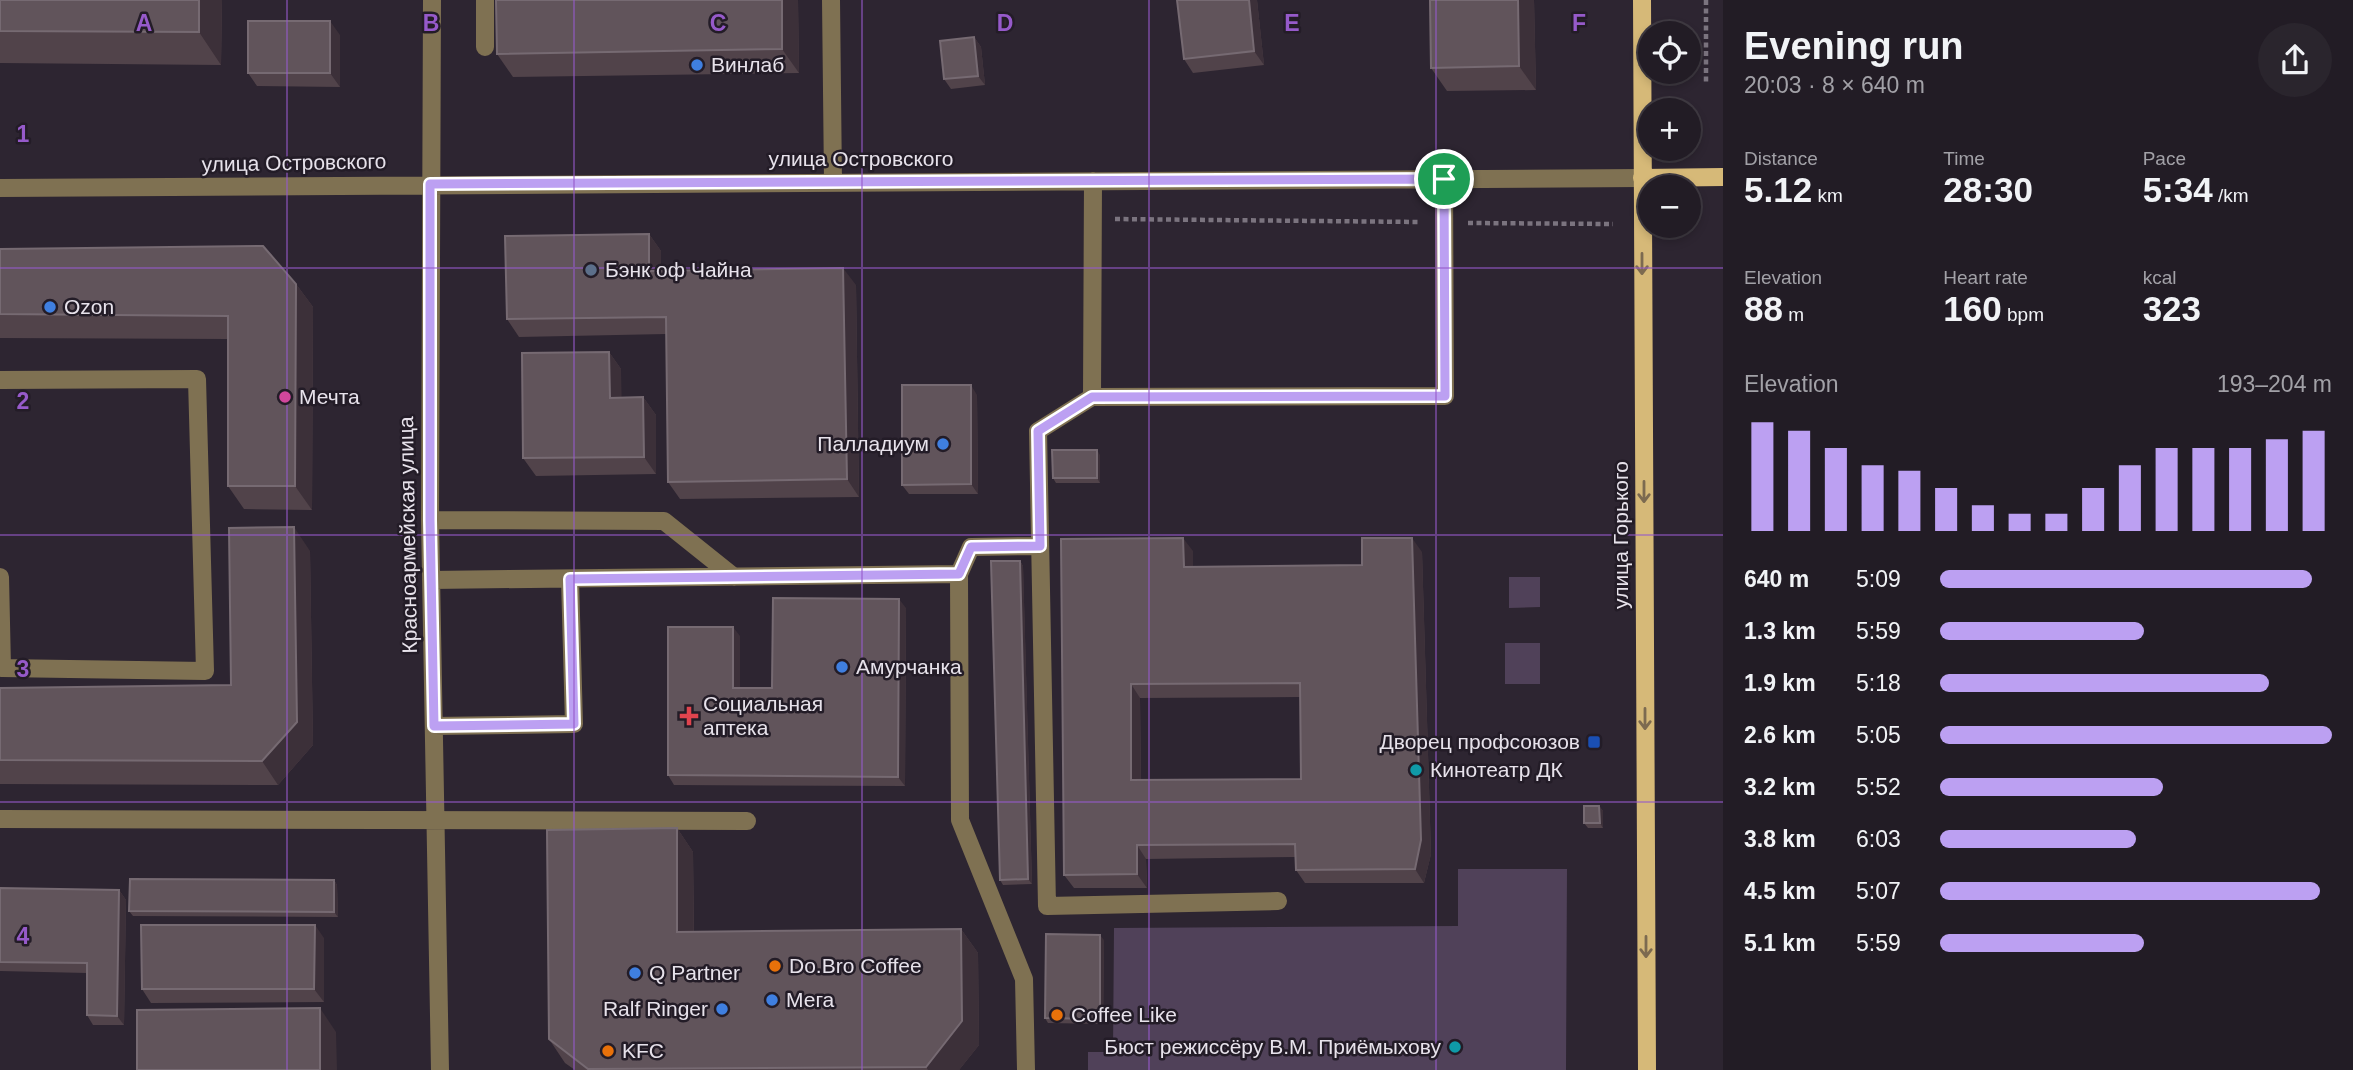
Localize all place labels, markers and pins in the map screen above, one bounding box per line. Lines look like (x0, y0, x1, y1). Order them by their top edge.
place label: Винлаб (711, 53, 784, 76)
marker: Винлаб (689, 57, 705, 73)
pin (1414, 149, 1474, 209)
place label: Бэнк оф Чайна (605, 258, 752, 281)
marker: Бэнк оф Чайна (583, 262, 599, 278)
place label: Ozon (64, 295, 114, 318)
marker: Ozon (42, 299, 58, 315)
place label: Мечта (299, 385, 360, 408)
marker: Мечта (277, 389, 293, 405)
place label: Палладиум (817, 432, 929, 455)
marker: Палладиум (935, 436, 951, 452)
place label: Амурчанка (856, 655, 962, 678)
marker: Амурчанка (834, 659, 850, 675)
place label: Социальная аптека (703, 692, 823, 739)
marker: Социальная аптека (681, 708, 697, 724)
place label: Дворец профсоюзов (1380, 730, 1580, 753)
marker: Дворец профсоюзов (1586, 734, 1602, 750)
place label: Кинотеатр ДК (1430, 758, 1563, 781)
marker: Кинотеатр ДК (1408, 762, 1424, 778)
place label: Do.Bro Coffee (789, 954, 922, 977)
marker: Do.Bro Coffee (767, 958, 783, 974)
place label: Q Partner (649, 961, 740, 984)
marker: Q Partner (627, 965, 643, 981)
place label: Мега (786, 988, 835, 1011)
marker: Мега (764, 992, 780, 1008)
place label: Ralf Ringer (603, 997, 708, 1020)
marker: Ralf Ringer (714, 1001, 730, 1017)
place label: Coffee Like (1071, 1003, 1177, 1026)
marker: Coffee Like (1049, 1007, 1065, 1023)
place label: Бюст режиссёру В.М. Приёмыхову (1104, 1035, 1441, 1058)
place label: KFC (622, 1039, 664, 1062)
marker: Бюст режиссёру В.М. Приёмыхову (1447, 1039, 1463, 1055)
marker: KFC (600, 1043, 616, 1059)

